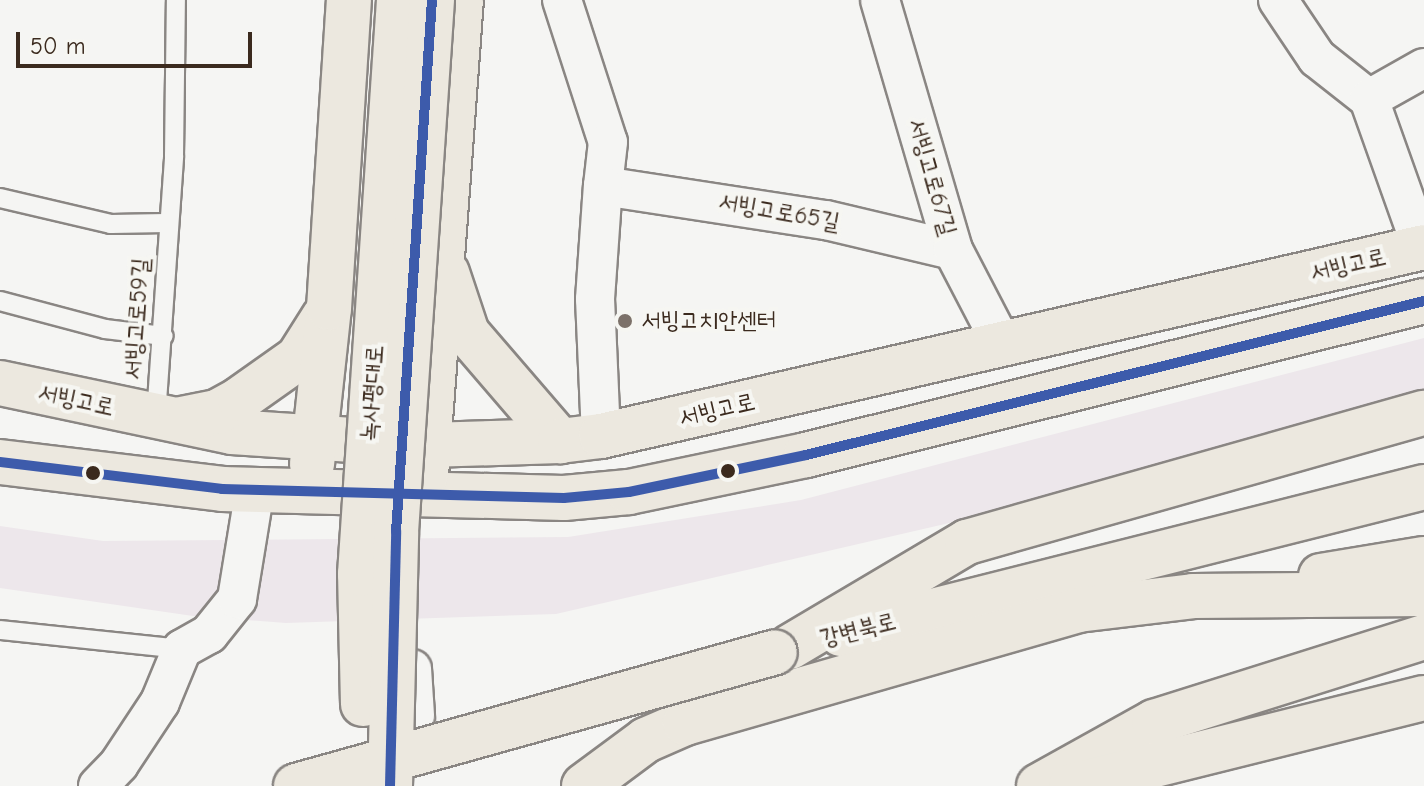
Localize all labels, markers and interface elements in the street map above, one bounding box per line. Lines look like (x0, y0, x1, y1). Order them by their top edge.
scale bar (20, 16, 256, 66)
text: 50 m (30, 32, 86, 60)
street label: 서빙고로67길 (901, 115, 963, 239)
street label: 서빙고로65길 (716, 187, 842, 237)
street label: 서빙고로 (1307, 242, 1389, 288)
street label: 서빙고로59길 (118, 257, 156, 381)
place label: 서빙고치안센터 (641, 307, 776, 335)
marker: 서빙고치안센터 (616, 312, 634, 330)
street label: 녹사평대로 (354, 344, 390, 442)
street label: 서빙고로 (35, 378, 117, 422)
street label: 서빙고로 (676, 387, 758, 433)
unlabelled marker (720, 463, 736, 479)
unlabelled marker (85, 465, 101, 481)
street label: 강변북로 (817, 607, 899, 653)

